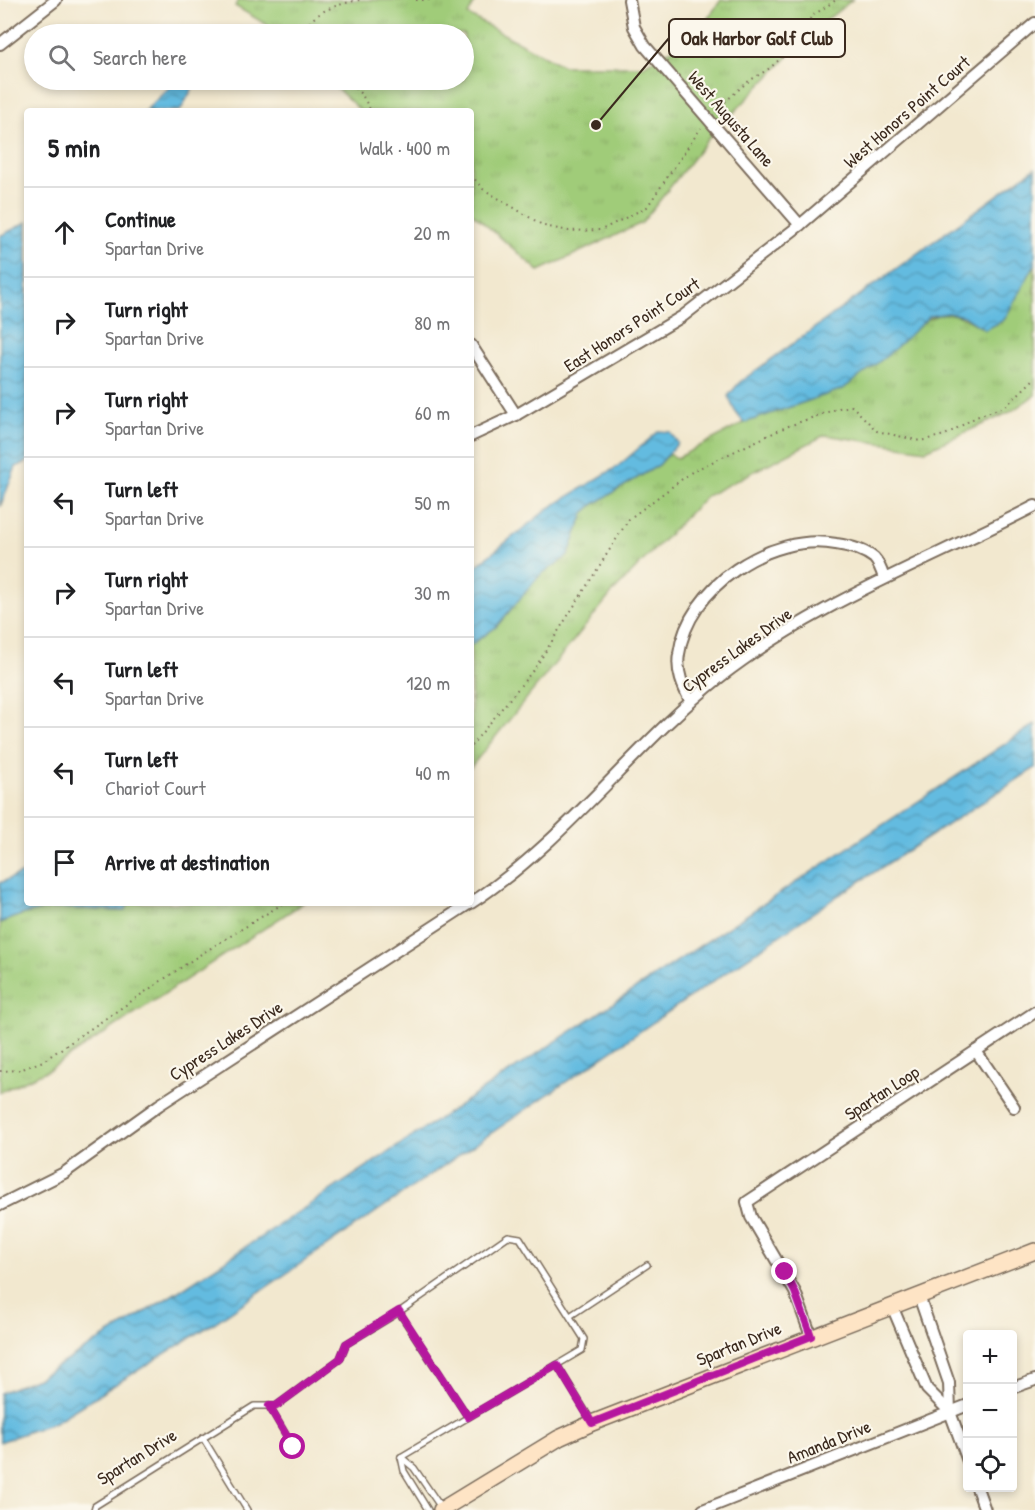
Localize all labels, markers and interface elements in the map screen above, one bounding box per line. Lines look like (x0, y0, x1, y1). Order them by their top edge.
callout: Oak Harbor Golf Club (669, 19, 845, 57)
search box (24, 24, 474, 90)
text: Oak Harbor Golf Club (681, 24, 833, 51)
icon: search (45, 41, 78, 74)
text: Search here (93, 42, 187, 72)
street label: West Honors Point Court (838, 49, 976, 174)
street label: West Augusta Lane (683, 65, 780, 172)
text: 5 min (48, 130, 100, 165)
text: Walk · 400 m (359, 134, 450, 161)
text: Continue (105, 204, 176, 234)
icon: ahead (48, 216, 81, 249)
text: 20 m (413, 219, 450, 246)
text: Spartan Drive (105, 234, 204, 261)
street label: East Honors Point Court (559, 271, 705, 378)
text: Turn right (105, 294, 188, 324)
icon: right (48, 306, 81, 339)
text: 80 m (414, 309, 450, 336)
text: Spartan Drive (105, 324, 204, 351)
text: Turn right (105, 384, 188, 414)
icon: right (48, 396, 81, 429)
text: 60 m (415, 399, 450, 426)
text: Spartan Drive (105, 414, 204, 441)
text: Turn left (105, 474, 178, 504)
icon: left (48, 486, 81, 519)
text: 50 m (414, 489, 450, 516)
text: Spartan Drive (105, 504, 204, 531)
text: Turn right (105, 564, 188, 594)
icon: right (48, 576, 81, 609)
text: 30 m (414, 579, 450, 606)
text: Spartan Drive (105, 594, 204, 621)
street label: Cypress Lakes Drive (677, 601, 797, 698)
text: Turn left (105, 654, 178, 684)
icon: left (48, 666, 81, 699)
text: 120 m (406, 669, 450, 696)
text: Spartan Drive (105, 684, 204, 711)
text: Turn left (105, 744, 178, 774)
icon: left (48, 756, 81, 789)
text: 40 m (415, 759, 450, 786)
text: Chariot Court (105, 774, 206, 801)
icon: arrive (48, 846, 81, 879)
text: Arrive at destination (105, 847, 270, 877)
street label: Cypress Lakes Drive (164, 995, 287, 1087)
street label: Spartan Loop (840, 1059, 924, 1126)
route end (771, 1258, 797, 1284)
street label: Spartan Drive (693, 1315, 785, 1372)
map controls (963, 1330, 1017, 1492)
button: + (963, 1330, 1017, 1384)
button: − (963, 1384, 1017, 1438)
street label: Amanda Drive (783, 1413, 874, 1470)
street label: Spartan Drive (92, 1422, 181, 1491)
route start (279, 1433, 305, 1459)
button: locate (963, 1438, 1017, 1492)

